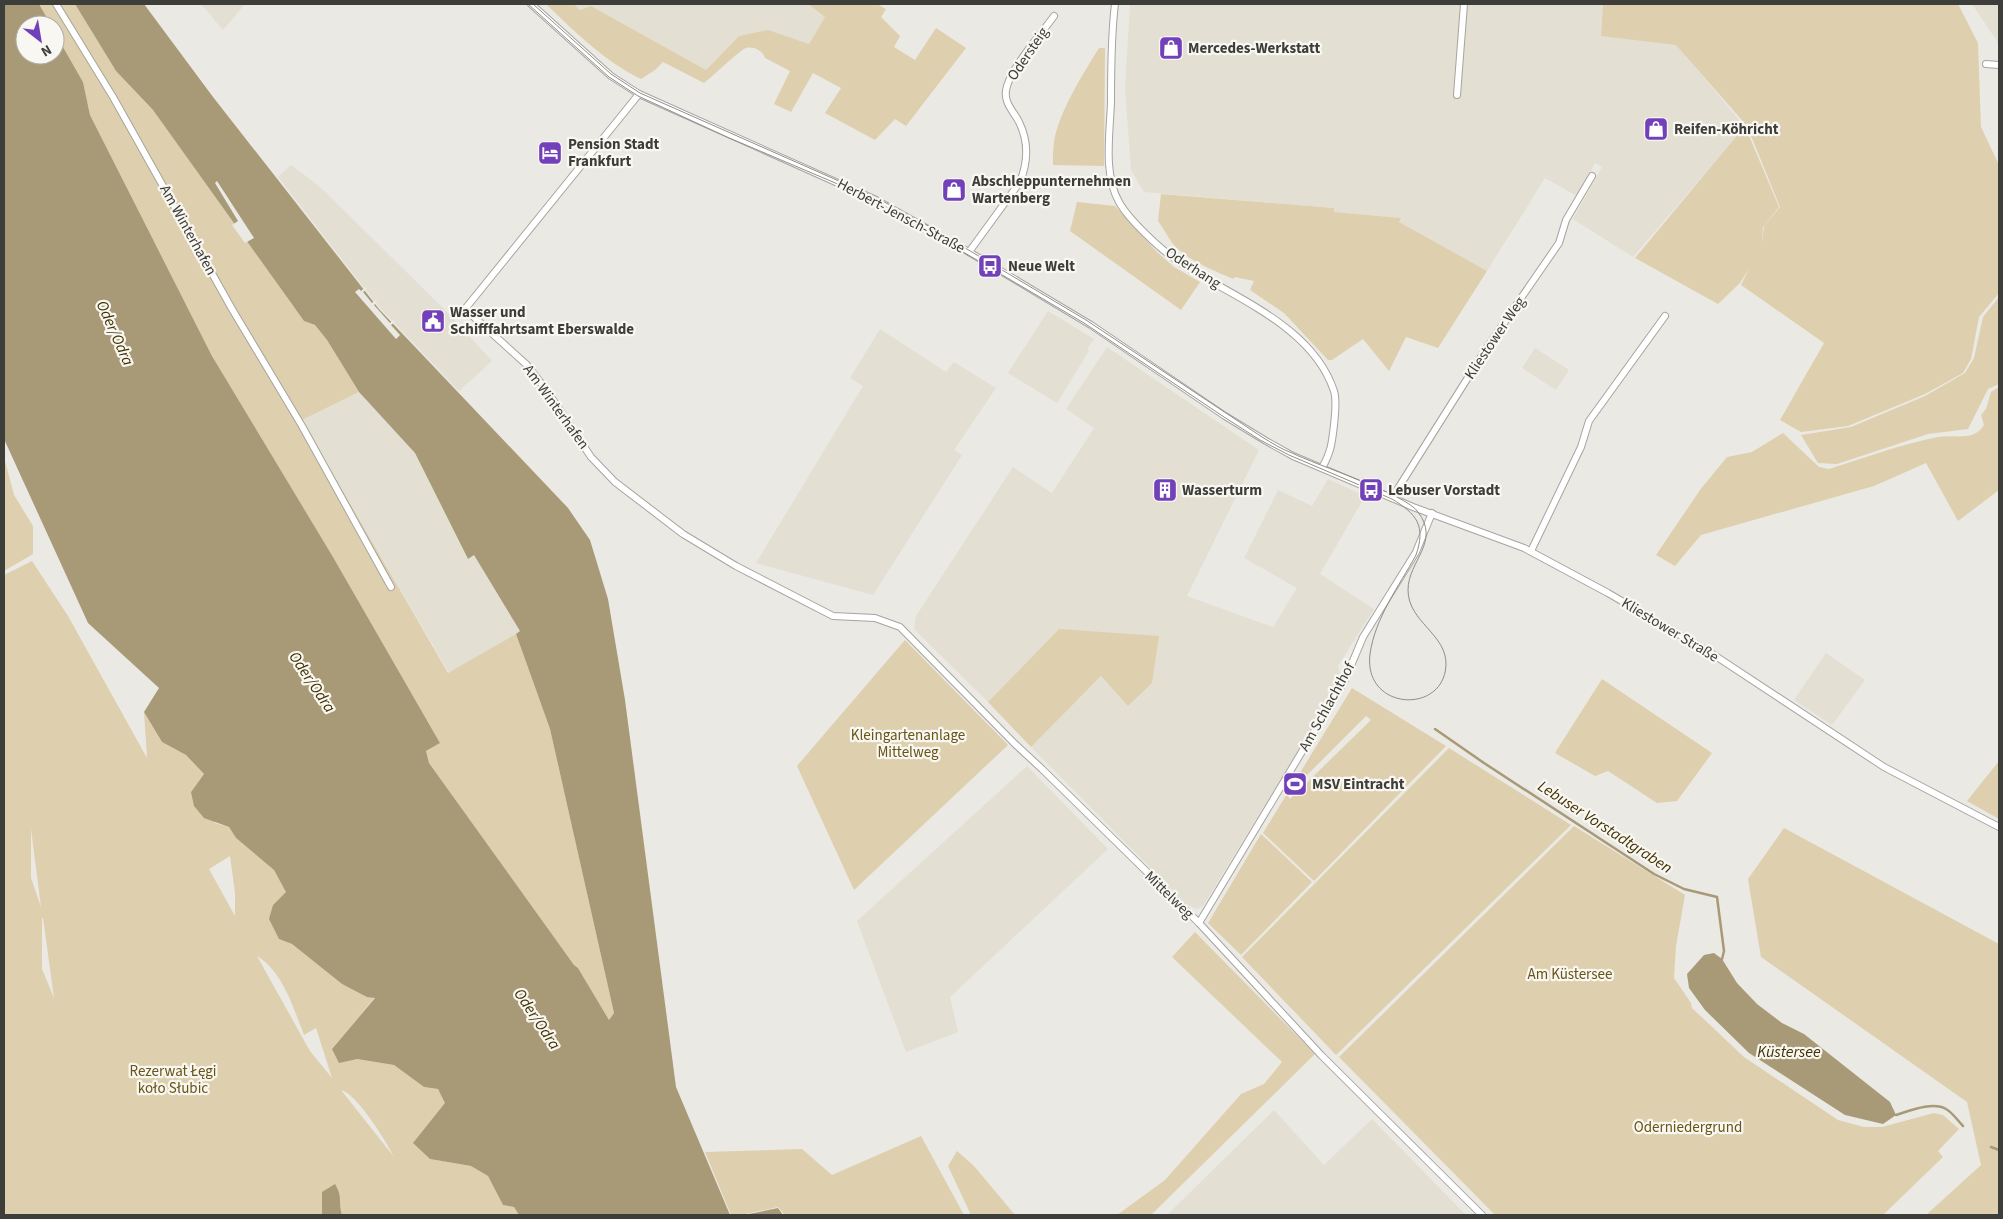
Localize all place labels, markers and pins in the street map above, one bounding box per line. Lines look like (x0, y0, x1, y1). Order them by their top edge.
shop icon: Mercedes-Werkstatt (1158, 35, 1184, 61)
place label: Mercedes-Werkstatt (1188, 38, 1320, 59)
shop icon: Reifen-Köhricht (1643, 116, 1669, 142)
place label: Reifen-Köhricht (1674, 119, 1779, 140)
place label: Pension Stadt Frankfurt (568, 134, 660, 172)
hotel icon: Pension Stadt Frankfurt (537, 140, 563, 166)
place label: Abschleppunternehmen Wartenberg (971, 171, 1131, 209)
shop icon: Abschleppunternehmen Wartenberg (941, 177, 967, 203)
bus stop icon: Neue Welt (977, 253, 1003, 279)
place label: Neue Welt (1008, 256, 1075, 277)
place label: Wasser und Schifffahrtsamt Eberswalde (450, 302, 634, 340)
public building icon: Wasser und Schifffahrtsamt Eberswalde (420, 308, 446, 334)
building icon: Wasserturm (1152, 477, 1178, 503)
bus stop icon: Lebuser Vorstadt (1358, 477, 1384, 503)
place label: Wasserturm (1182, 480, 1262, 501)
place label: Lebuser Vorstadt (1388, 480, 1500, 501)
sports icon: MSV Eintracht (1282, 771, 1308, 797)
place label: MSV Eintracht (1312, 774, 1405, 795)

